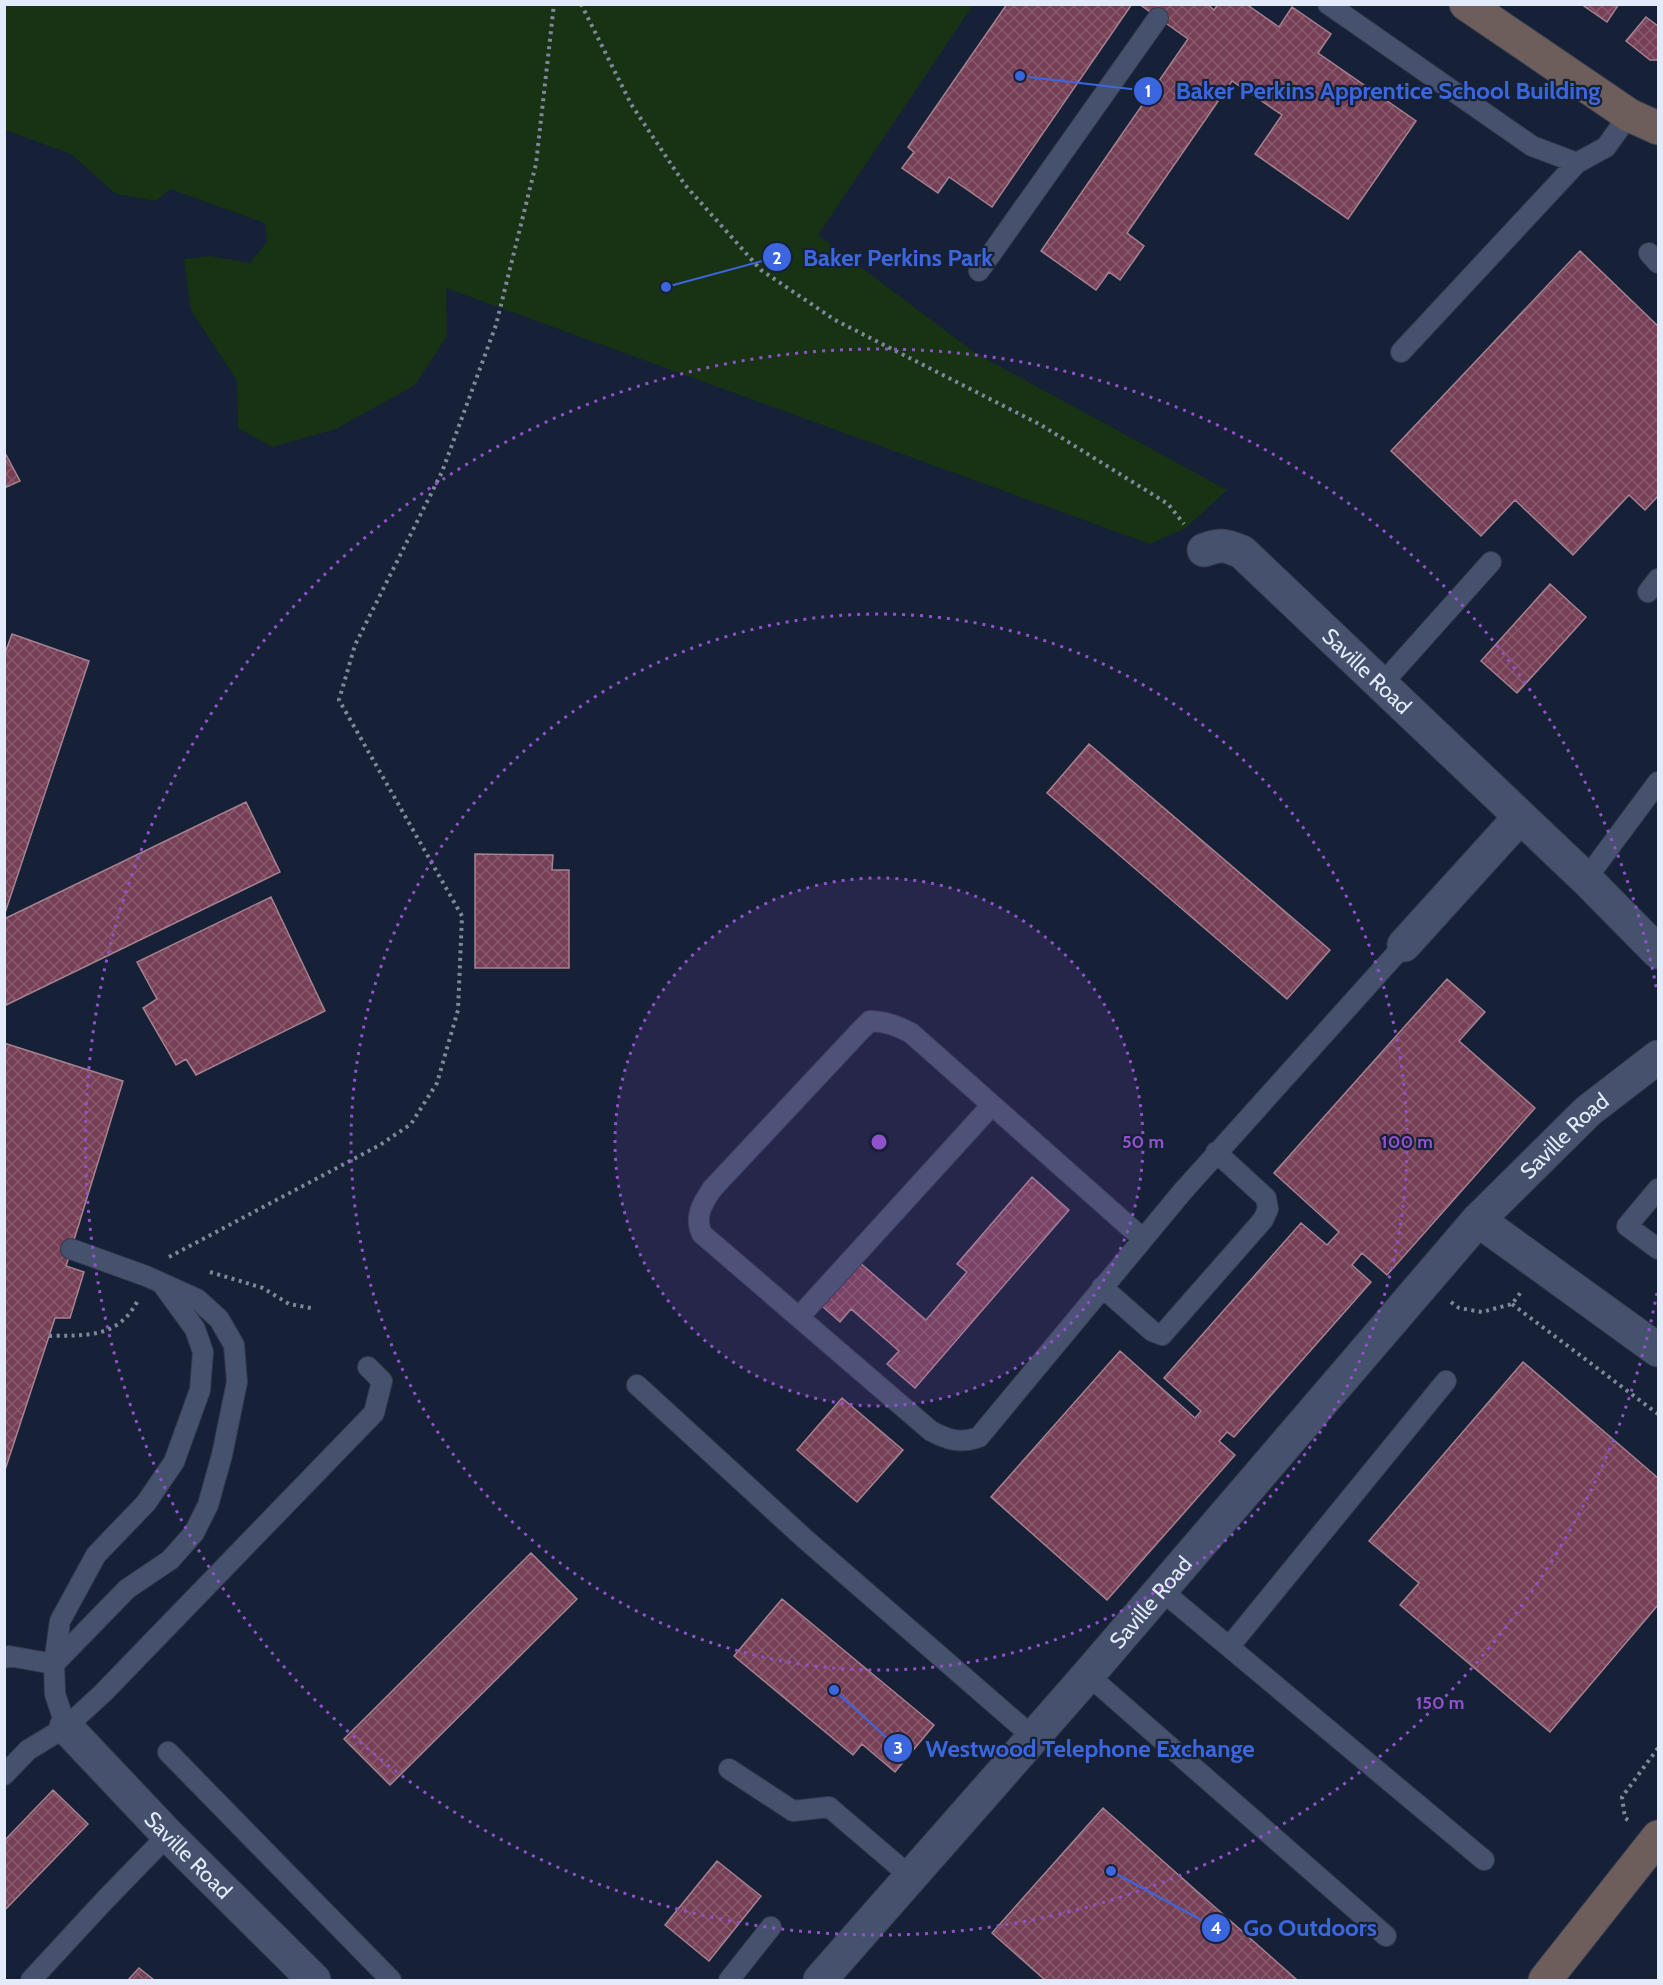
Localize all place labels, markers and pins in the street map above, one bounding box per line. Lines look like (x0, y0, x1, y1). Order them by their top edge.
callout: Baker Perkins Apprentice School Building (1133, 70, 1612, 112)
callout: Baker Perkins Park (762, 236, 1005, 278)
centre of rings (869, 1132, 889, 1152)
callout: Westwood Telephone Exchange (883, 1727, 1267, 1769)
callout: Go Outdoors (1201, 1907, 1389, 1949)

